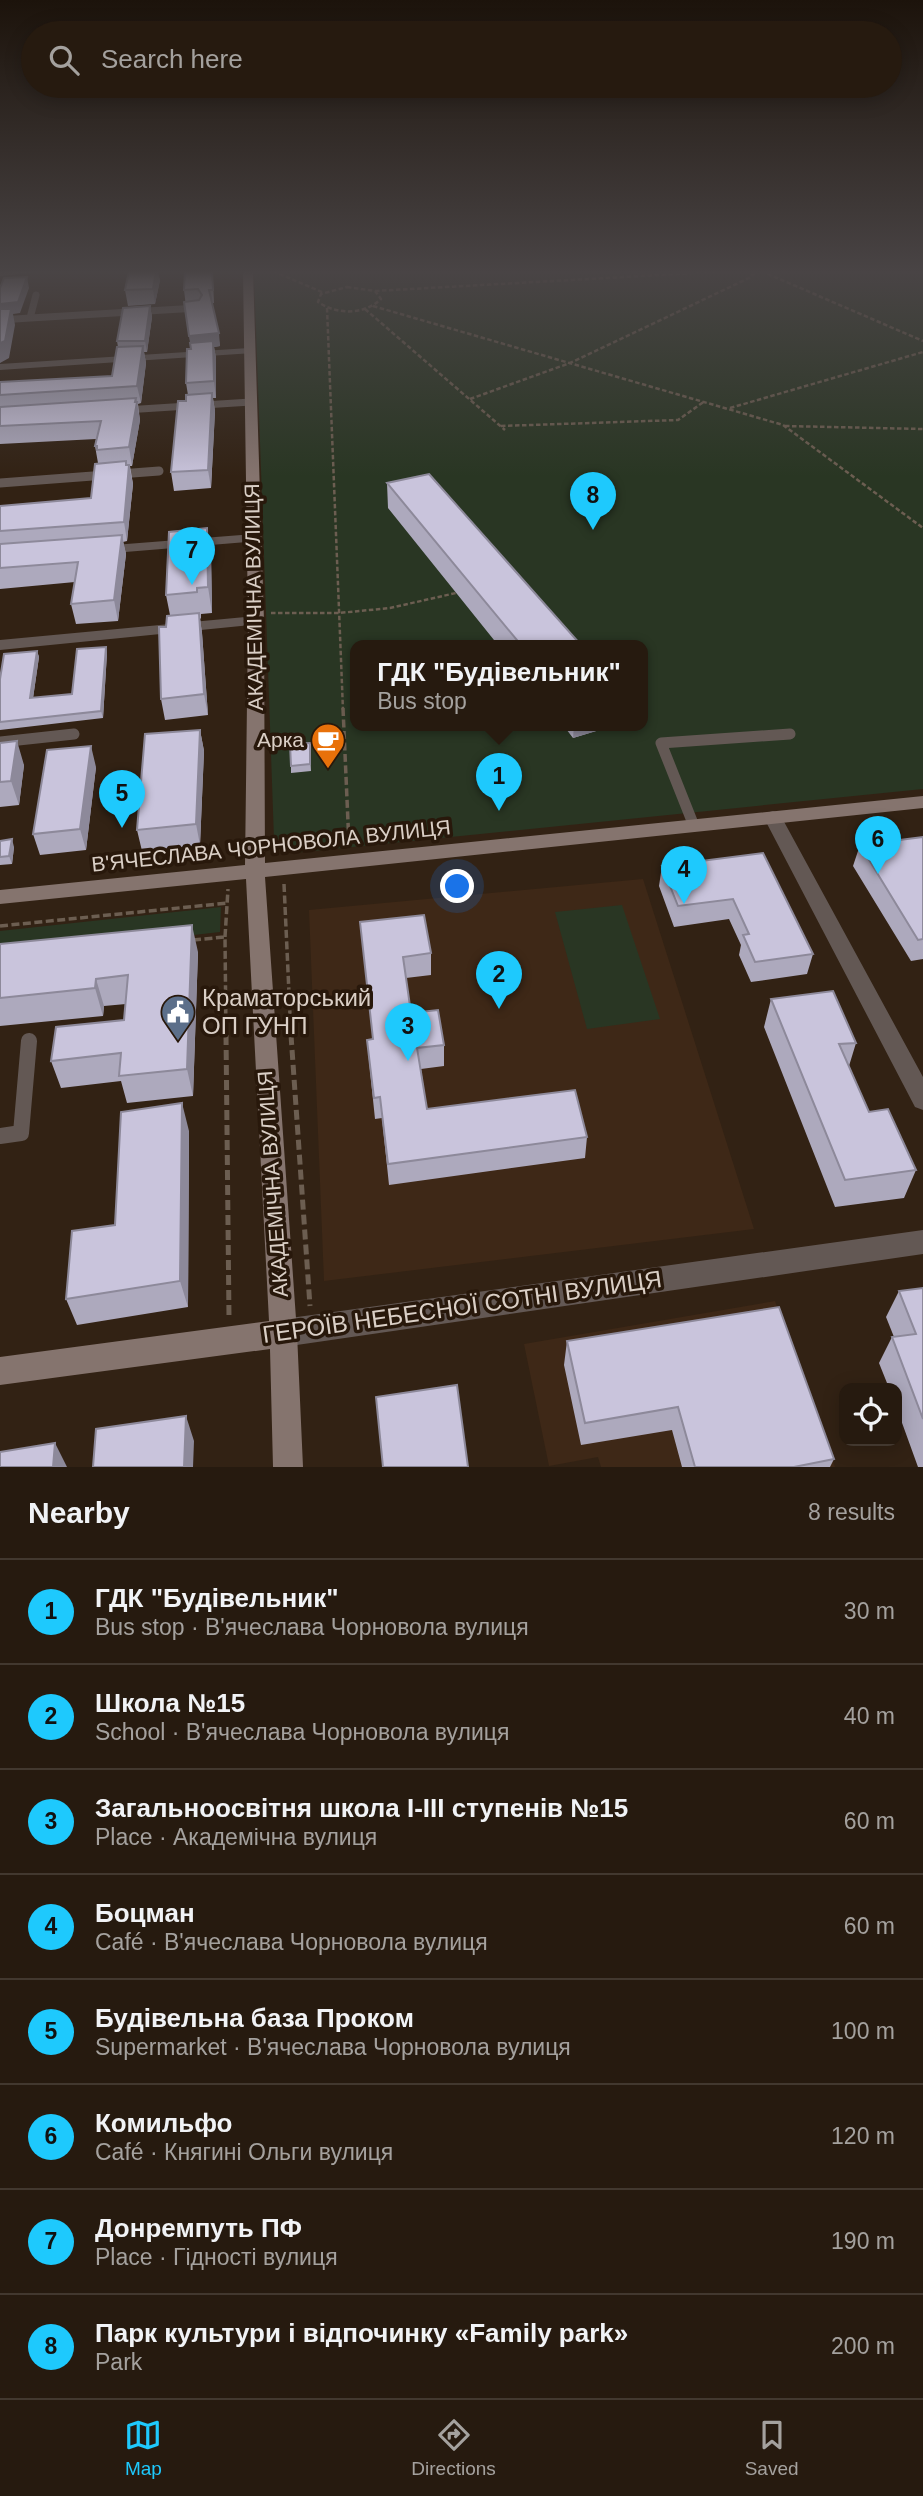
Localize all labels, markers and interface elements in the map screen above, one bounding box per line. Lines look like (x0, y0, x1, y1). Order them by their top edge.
search box (21, 21, 902, 98)
icon: search (45, 41, 83, 79)
text: Search here (101, 44, 243, 74)
pin: 8 (570, 472, 616, 530)
street label: АКАДЕМІЧНА ВУЛИЦЯ (240, 483, 267, 711)
pin: 7 (169, 527, 215, 585)
popup (350, 640, 648, 731)
text: ГДК "Будівельник" (377, 657, 621, 687)
text: Bus stop (377, 688, 467, 714)
cafe icon: Арка (309, 721, 347, 770)
place label: Арка (257, 728, 304, 751)
pin: 1 (476, 753, 522, 811)
pin: 5 (99, 770, 145, 828)
street label: В'ЯЧЕСЛАВА ЧОРНОВОЛА ВУЛИЦЯ (90, 815, 452, 876)
pin: 6 (855, 816, 901, 874)
pin: 4 (661, 846, 707, 904)
your location (440, 869, 474, 903)
pin: 2 (476, 951, 522, 1009)
place label: Краматорський ОП ГУНП (202, 984, 371, 1039)
public building icon: Краматорський ОП ГУНП (159, 993, 197, 1042)
pin: 3 (385, 1003, 431, 1061)
street label: АКАДЕМІЧНА ВУЛИЦЯ (253, 1070, 292, 1298)
street label: ГЕРОЇВ НЕБЕСНОЇ СОТНІ ВУЛИЦЯ (261, 1265, 663, 1348)
map controls (839, 1383, 902, 1446)
button: locate (839, 1383, 902, 1446)
text: Nearby (28, 1496, 130, 1529)
text: 8 results (808, 1499, 895, 1525)
text: ГДК "Будівельник" (95, 1583, 339, 1613)
text: 1 (45, 1598, 57, 1624)
text: 30 m (844, 1598, 895, 1624)
text: Bus stop · В'ячеслава Чорновола вулиця (95, 1614, 529, 1640)
text: Школа №15 (95, 1688, 245, 1718)
text: 2 (45, 1703, 57, 1729)
text: 40 m (844, 1703, 895, 1729)
text: School · В'ячеслава Чорновола вулиця (95, 1719, 509, 1745)
text: Загальноосвітня школа І-ІІІ ступенів №15 (95, 1793, 628, 1823)
text: 3 (45, 1808, 57, 1834)
text: 60 m (844, 1808, 895, 1834)
text: Place · Академічна вулиця (95, 1824, 377, 1850)
text: Боцман (95, 1898, 195, 1928)
text: 4 (45, 1913, 57, 1939)
text: 60 m (844, 1913, 895, 1939)
text: Café · В'ячеслава Чорновола вулиця (95, 1929, 488, 1955)
text: Будівельна база Проком (95, 2003, 414, 2033)
text: 5 (45, 2018, 57, 2044)
text: 100 m (831, 2018, 895, 2044)
text: Supermarket · В'ячеслава Чорновола вулиця (95, 2034, 571, 2060)
text: Комильфо (95, 2108, 232, 2138)
text: 6 (45, 2123, 57, 2149)
text: 120 m (831, 2123, 895, 2149)
text: Café · Княгині Ольги вулиця (95, 2139, 393, 2165)
text: Донремпуть ПФ (95, 2213, 302, 2243)
text: 7 (45, 2228, 57, 2254)
text: 190 m (831, 2228, 895, 2254)
text: Place · Гідності вулиця (95, 2244, 338, 2270)
text: Парк культури і відпочинку «Family park» (95, 2318, 628, 2348)
text: 8 (45, 2333, 57, 2359)
text: 200 m (831, 2333, 895, 2359)
text: Park (95, 2349, 142, 2375)
tab: Map (124, 2416, 162, 2480)
tab: Directions (411, 2416, 496, 2480)
tab: Saved (745, 2416, 799, 2480)

